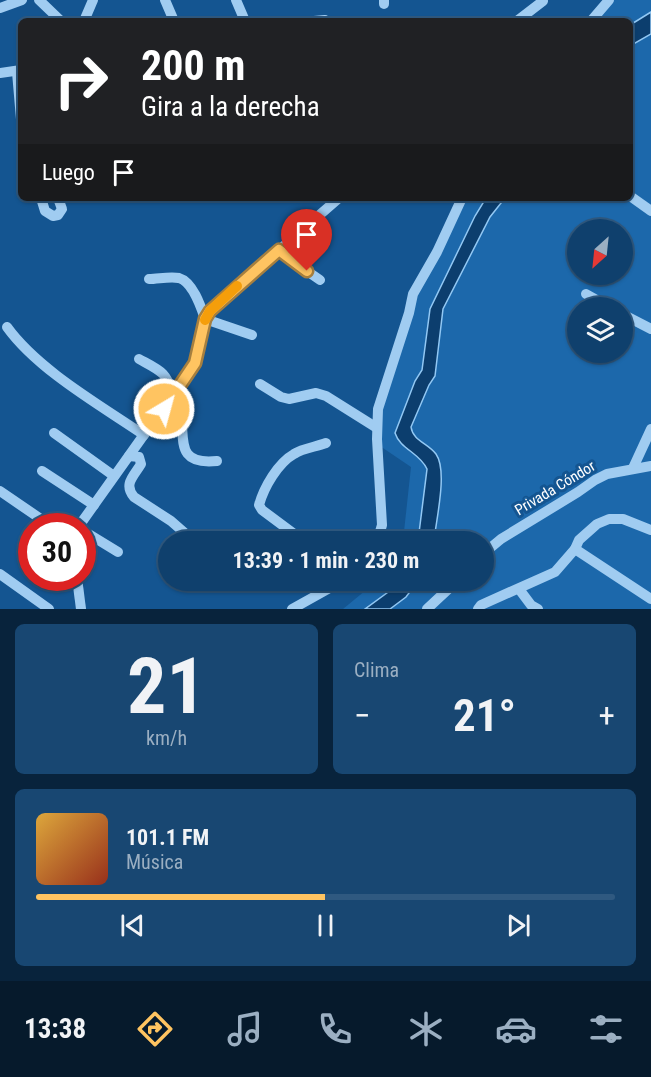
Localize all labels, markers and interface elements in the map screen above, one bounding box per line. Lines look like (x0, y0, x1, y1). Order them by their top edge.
text: 200 m (141, 41, 246, 90)
icon: right (42, 42, 120, 120)
text: Gira a la derecha (141, 91, 320, 123)
icon: arrive (107, 156, 140, 189)
text: Luego (42, 160, 95, 185)
pin (281, 209, 332, 271)
icon: arrive (290, 218, 323, 251)
north arrow (567, 219, 633, 285)
map controls (567, 219, 633, 363)
button: layers (567, 297, 633, 363)
position arrow (132, 377, 196, 441)
street label: Privada Cóndor (511, 457, 599, 519)
speed limit sign: 30 (18, 513, 96, 591)
text: 13:39 · 1 min · 230 m (233, 548, 419, 573)
text: 21 (127, 641, 206, 732)
text: Clima (354, 658, 399, 682)
text: 21° (453, 689, 516, 742)
text: − (354, 696, 371, 735)
text: + (599, 696, 615, 735)
text: km/h (146, 726, 187, 750)
text: 101.1 FM (126, 825, 209, 850)
text: Música (126, 850, 183, 874)
icon: previous (116, 909, 149, 942)
icon: pause (309, 909, 342, 942)
icon: next (502, 909, 535, 942)
icon: directions (134, 1008, 176, 1050)
icon: music (224, 1008, 266, 1050)
icon: phone (314, 1008, 356, 1050)
icon: climate (405, 1008, 447, 1050)
icon: car (495, 1008, 537, 1050)
icon: filters (585, 1008, 627, 1050)
text: 13:38 (24, 1013, 86, 1045)

